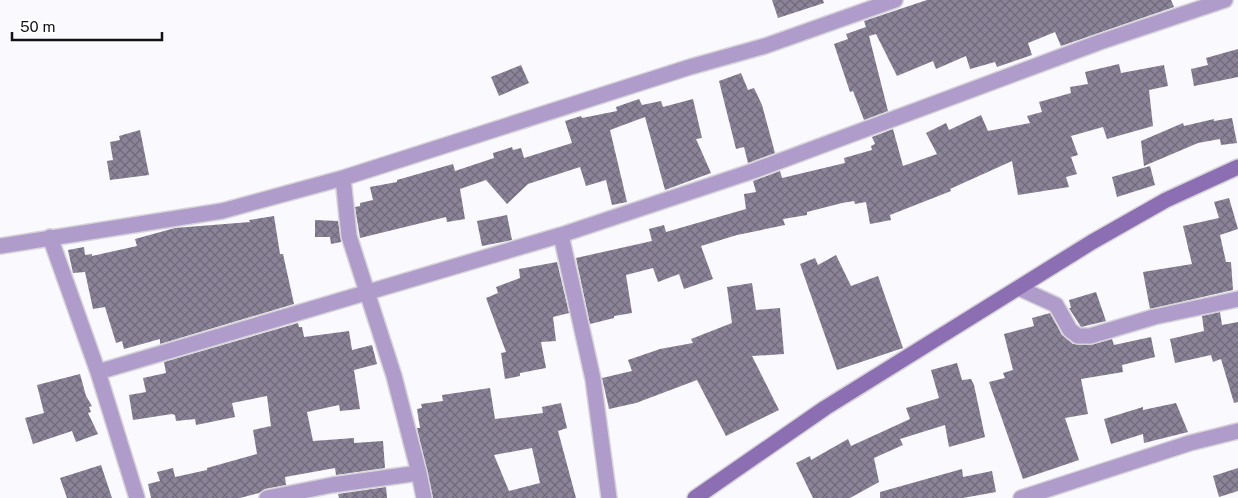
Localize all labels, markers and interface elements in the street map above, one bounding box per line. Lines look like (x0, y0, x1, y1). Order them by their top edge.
scale bar (12, 10, 162, 42)
text: 50 m (20, 18, 55, 35)

